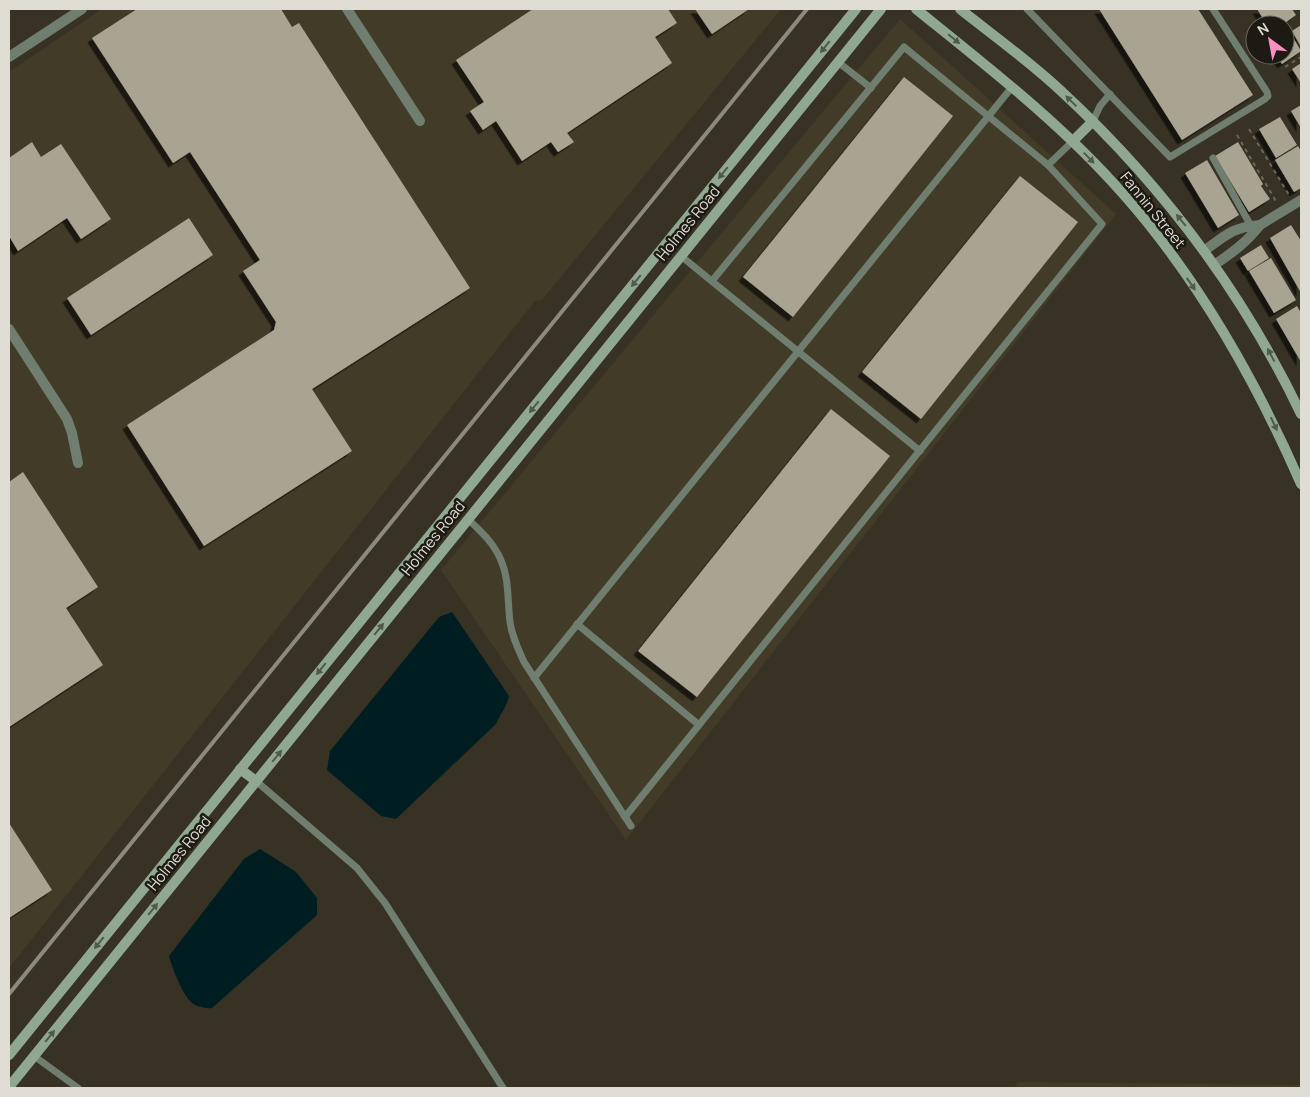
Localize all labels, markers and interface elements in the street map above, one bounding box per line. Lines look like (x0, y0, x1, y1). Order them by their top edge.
north arrow (1245, 15, 1295, 65)
text: N (1254, 18, 1272, 39)
one-way arrow (947, 34, 960, 45)
one-way arrow (820, 40, 831, 53)
one-way arrow (1065, 95, 1077, 107)
one-way arrow (1083, 152, 1095, 164)
one-way arrow (718, 166, 729, 179)
street label: Fannin Street (1116, 167, 1190, 253)
street label: Holmes Road (651, 181, 725, 265)
one-way arrow (1176, 214, 1187, 227)
one-way arrow (631, 275, 642, 287)
one-way arrow (1186, 277, 1197, 290)
one-way arrow (1267, 348, 1275, 362)
one-way arrow (528, 401, 539, 414)
one-way arrow (1270, 417, 1278, 431)
street label: Holmes Road (396, 496, 470, 580)
one-way arrow (373, 623, 384, 636)
one-way arrow (316, 663, 327, 676)
one-way arrow (271, 750, 282, 763)
street label: Holmes Road (142, 811, 216, 895)
one-way arrow (147, 903, 158, 916)
one-way arrow (94, 936, 105, 949)
one-way arrow (45, 1029, 56, 1042)

